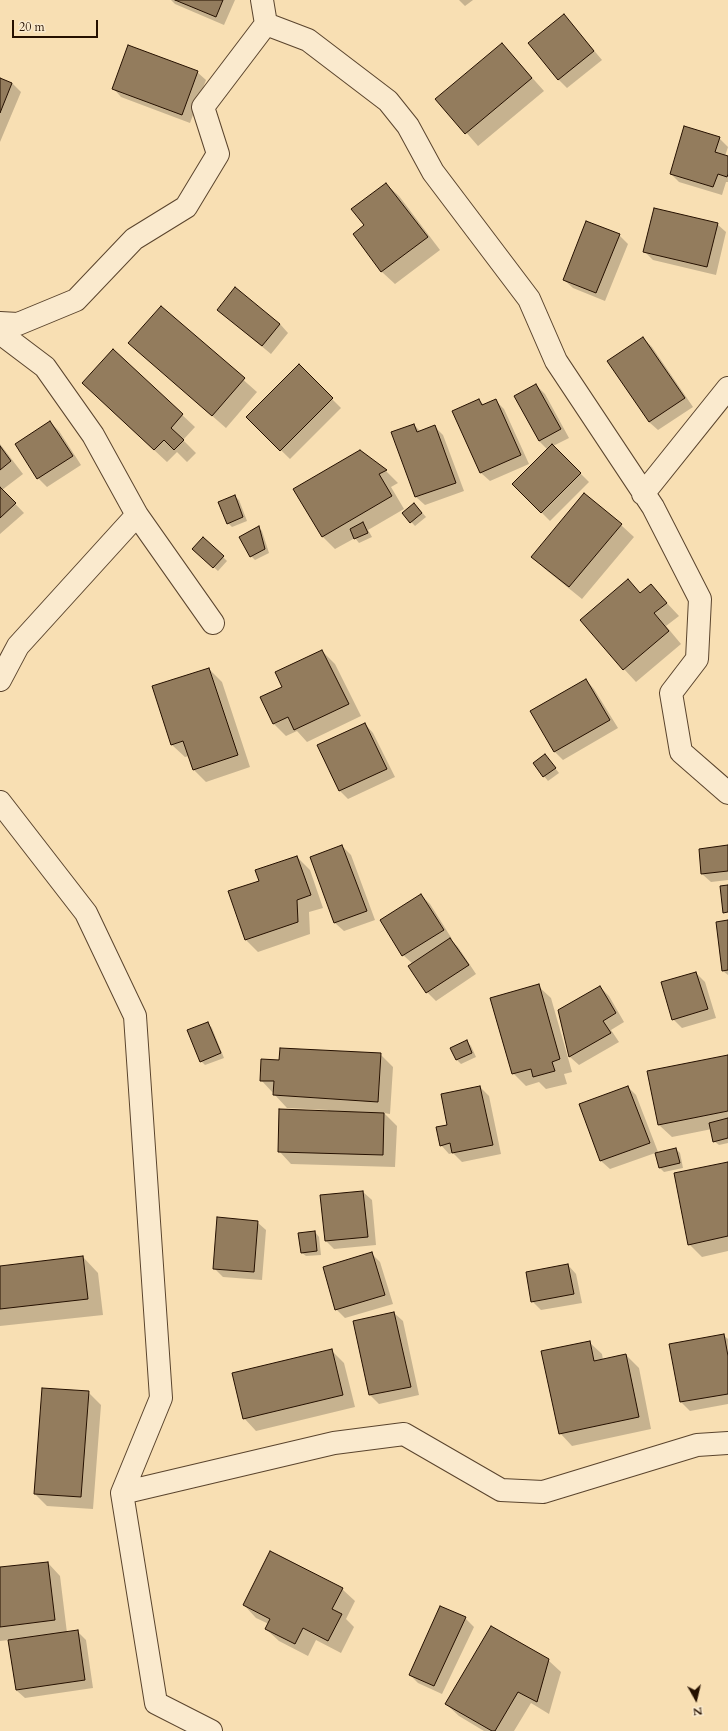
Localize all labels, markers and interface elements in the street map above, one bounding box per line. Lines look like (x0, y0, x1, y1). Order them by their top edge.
scale bar (14, 12, 100, 38)
text: 20 m (19, 19, 45, 35)
north arrow (676, 1679, 716, 1719)
text: N (692, 1703, 704, 1719)

